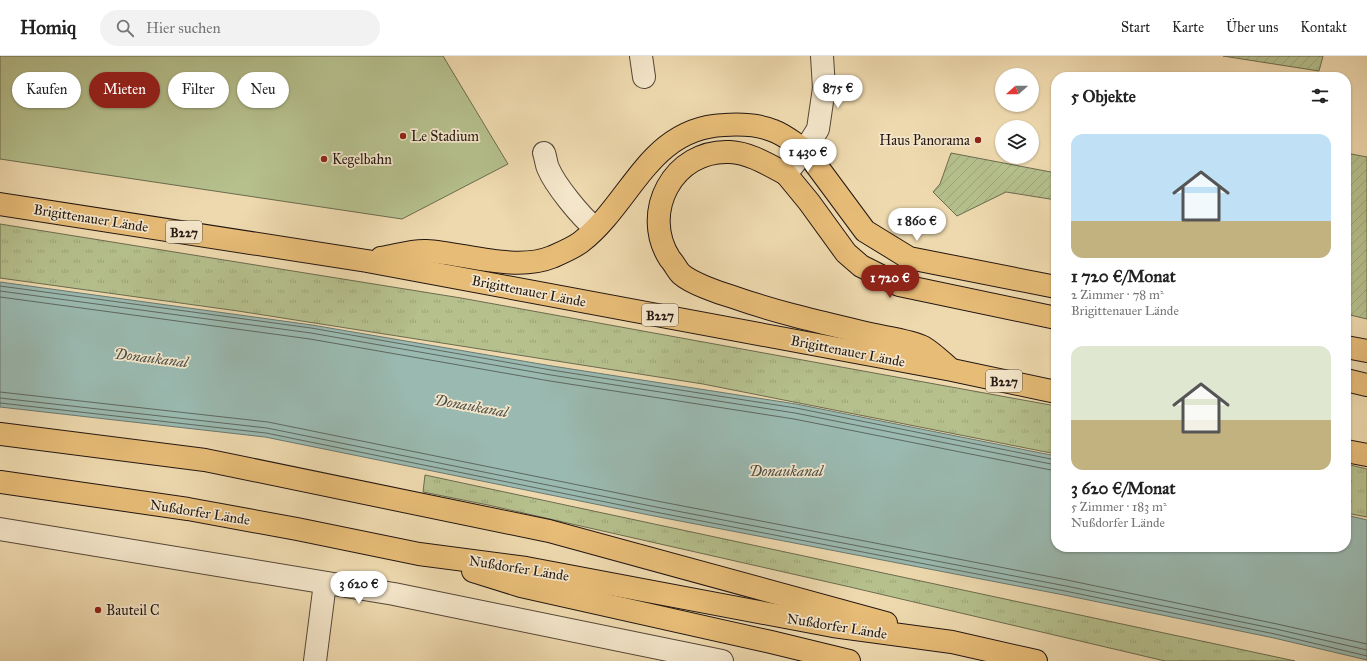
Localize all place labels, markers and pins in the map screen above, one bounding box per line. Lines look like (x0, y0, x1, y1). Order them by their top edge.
pin: 875 € (810, 75, 866, 109)
place label: Le Stadium (411, 128, 479, 145)
marker: Le Stadium (398, 131, 408, 141)
place label: Haus Panorama (879, 132, 970, 149)
marker: Haus Panorama (973, 135, 983, 145)
pin: 1 430 € (771, 139, 845, 173)
place label: Kegelbahn (332, 151, 392, 168)
marker: Kegelbahn (319, 154, 329, 164)
pin: 1 860 € (880, 208, 954, 242)
pin: 1 720 € (853, 265, 927, 299)
pin: 3 620 € (322, 571, 396, 605)
place label: Bauteil C (106, 602, 160, 619)
marker: Bauteil C (93, 605, 103, 615)

